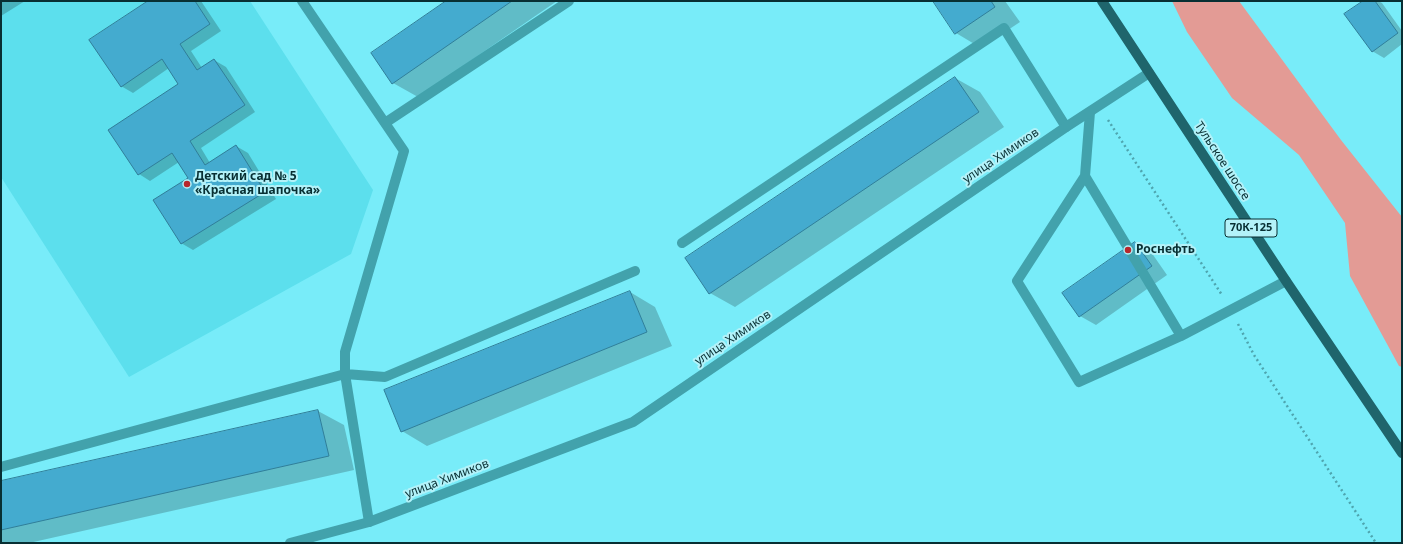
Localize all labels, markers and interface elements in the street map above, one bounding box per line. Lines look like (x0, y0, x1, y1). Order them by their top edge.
street label: Тульское шоссе (1191, 119, 1253, 203)
street label: улица Химиков (960, 125, 1042, 187)
place label: Детский сад № 5 «Красная шапочка» (195, 170, 320, 198)
marker: Детский сад № 5 «Красная шапочка» (182, 179, 192, 189)
road number: 70К-125 (1225, 219, 1277, 237)
place label: Роснефть (1136, 243, 1195, 257)
marker: Роснефть (1123, 245, 1133, 255)
street label: улица Химиков (692, 307, 774, 369)
street label: улица Химиков (403, 456, 491, 502)

